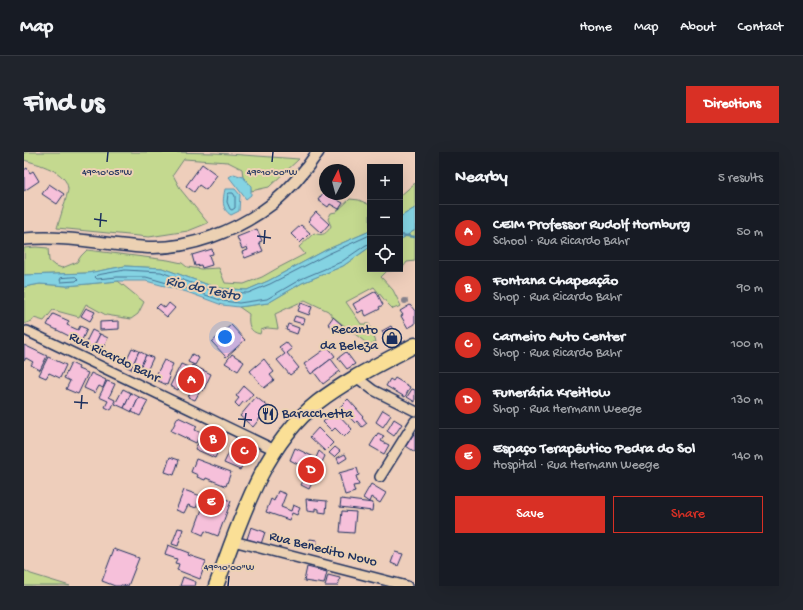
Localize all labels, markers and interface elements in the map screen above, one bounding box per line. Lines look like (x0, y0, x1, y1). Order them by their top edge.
text: Map (20, 16, 53, 39)
text: Home (580, 19, 612, 36)
text: Map (634, 19, 658, 36)
text: About (680, 19, 716, 36)
text: Contact (738, 19, 783, 36)
button: Directions (686, 86, 779, 123)
text: Find us (24, 88, 104, 121)
north arrow (319, 164, 355, 200)
map controls (367, 164, 403, 272)
button: + (367, 164, 403, 200)
text: 49°10'05"W (82, 167, 133, 179)
text: 49°10'00"W (247, 167, 298, 179)
text: Nearby (455, 168, 508, 188)
text: 5 results (718, 171, 763, 186)
button: − (367, 200, 403, 236)
text: CEIM Professor Rudolf Hornburg (493, 216, 690, 234)
text: A (464, 225, 472, 240)
text: 50 m (736, 225, 763, 240)
text: School · Rua Ricardo Bahr (493, 234, 629, 249)
button: locate (367, 236, 403, 272)
water label: Rio do Testo (164, 272, 243, 306)
text: Fontana Chapeação (493, 272, 618, 290)
text: B (465, 281, 471, 296)
text: 90 m (737, 281, 763, 296)
text: Shop · Rua Ricardo Bahr (493, 290, 621, 305)
place label: Recanto da Beleza (320, 322, 379, 355)
your location (215, 327, 235, 347)
shop icon: Recanto da Beleza (381, 327, 403, 349)
text: Carneiro Auto Center (493, 328, 625, 346)
street label: Rua Ricardo Bahr (66, 329, 163, 388)
text: C (464, 337, 472, 352)
text: 100 m (731, 337, 763, 352)
text: Shop · Rua Ricardo Bahr (493, 346, 621, 361)
pin: A (178, 365, 204, 395)
text: Funerária Kreitlow (493, 384, 610, 402)
text: D (464, 393, 472, 408)
text: 130 m (731, 393, 763, 408)
text: Shop · Rua Hermann Weege (493, 402, 642, 417)
restaurant icon: Baracchetta (257, 403, 279, 425)
place label: Baracchetta (281, 406, 354, 423)
pin: B (200, 424, 226, 454)
pin: C (231, 436, 257, 466)
text: Espaço Terapêutico Pedra do Sol (493, 440, 695, 458)
text: E (464, 449, 472, 464)
text: 140 m (732, 449, 763, 464)
pin: D (298, 455, 324, 485)
text: Hospital · Rua Hermann Weege (493, 458, 659, 473)
pin: E (198, 487, 224, 517)
button: Save (455, 496, 605, 533)
button: Share (613, 496, 763, 533)
street label: Rua Benedito Novo (267, 528, 379, 572)
text: 49°10'00"W (204, 562, 255, 574)

